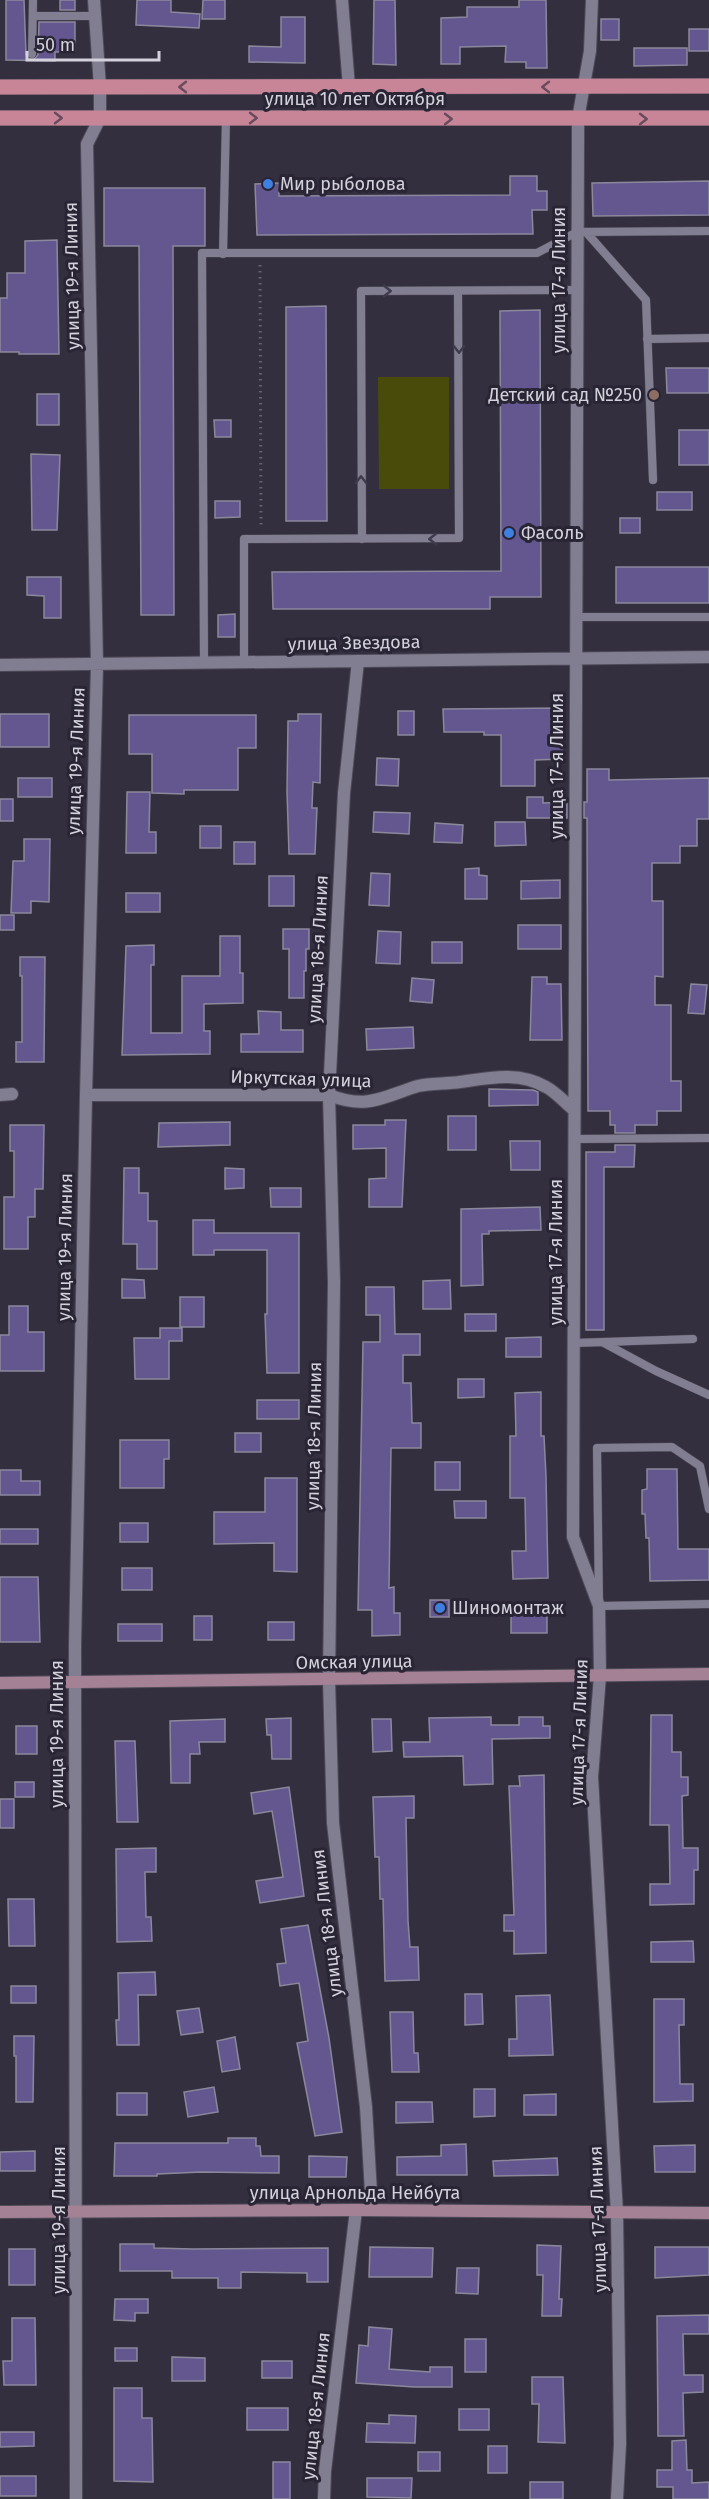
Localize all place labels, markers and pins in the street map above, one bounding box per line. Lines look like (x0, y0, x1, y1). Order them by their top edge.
place label: Мир рыболова (280, 173, 406, 195)
marker: Мир рыболова (261, 177, 275, 191)
place label: Детский сад №250 (487, 384, 642, 406)
marker: Детский сад №250 (647, 388, 661, 402)
place label: Фасоль (521, 522, 584, 544)
marker: Фасоль (502, 526, 516, 540)
place label: Шиномонтаж (452, 1597, 564, 1619)
marker: Шиномонтаж (433, 1601, 447, 1615)

